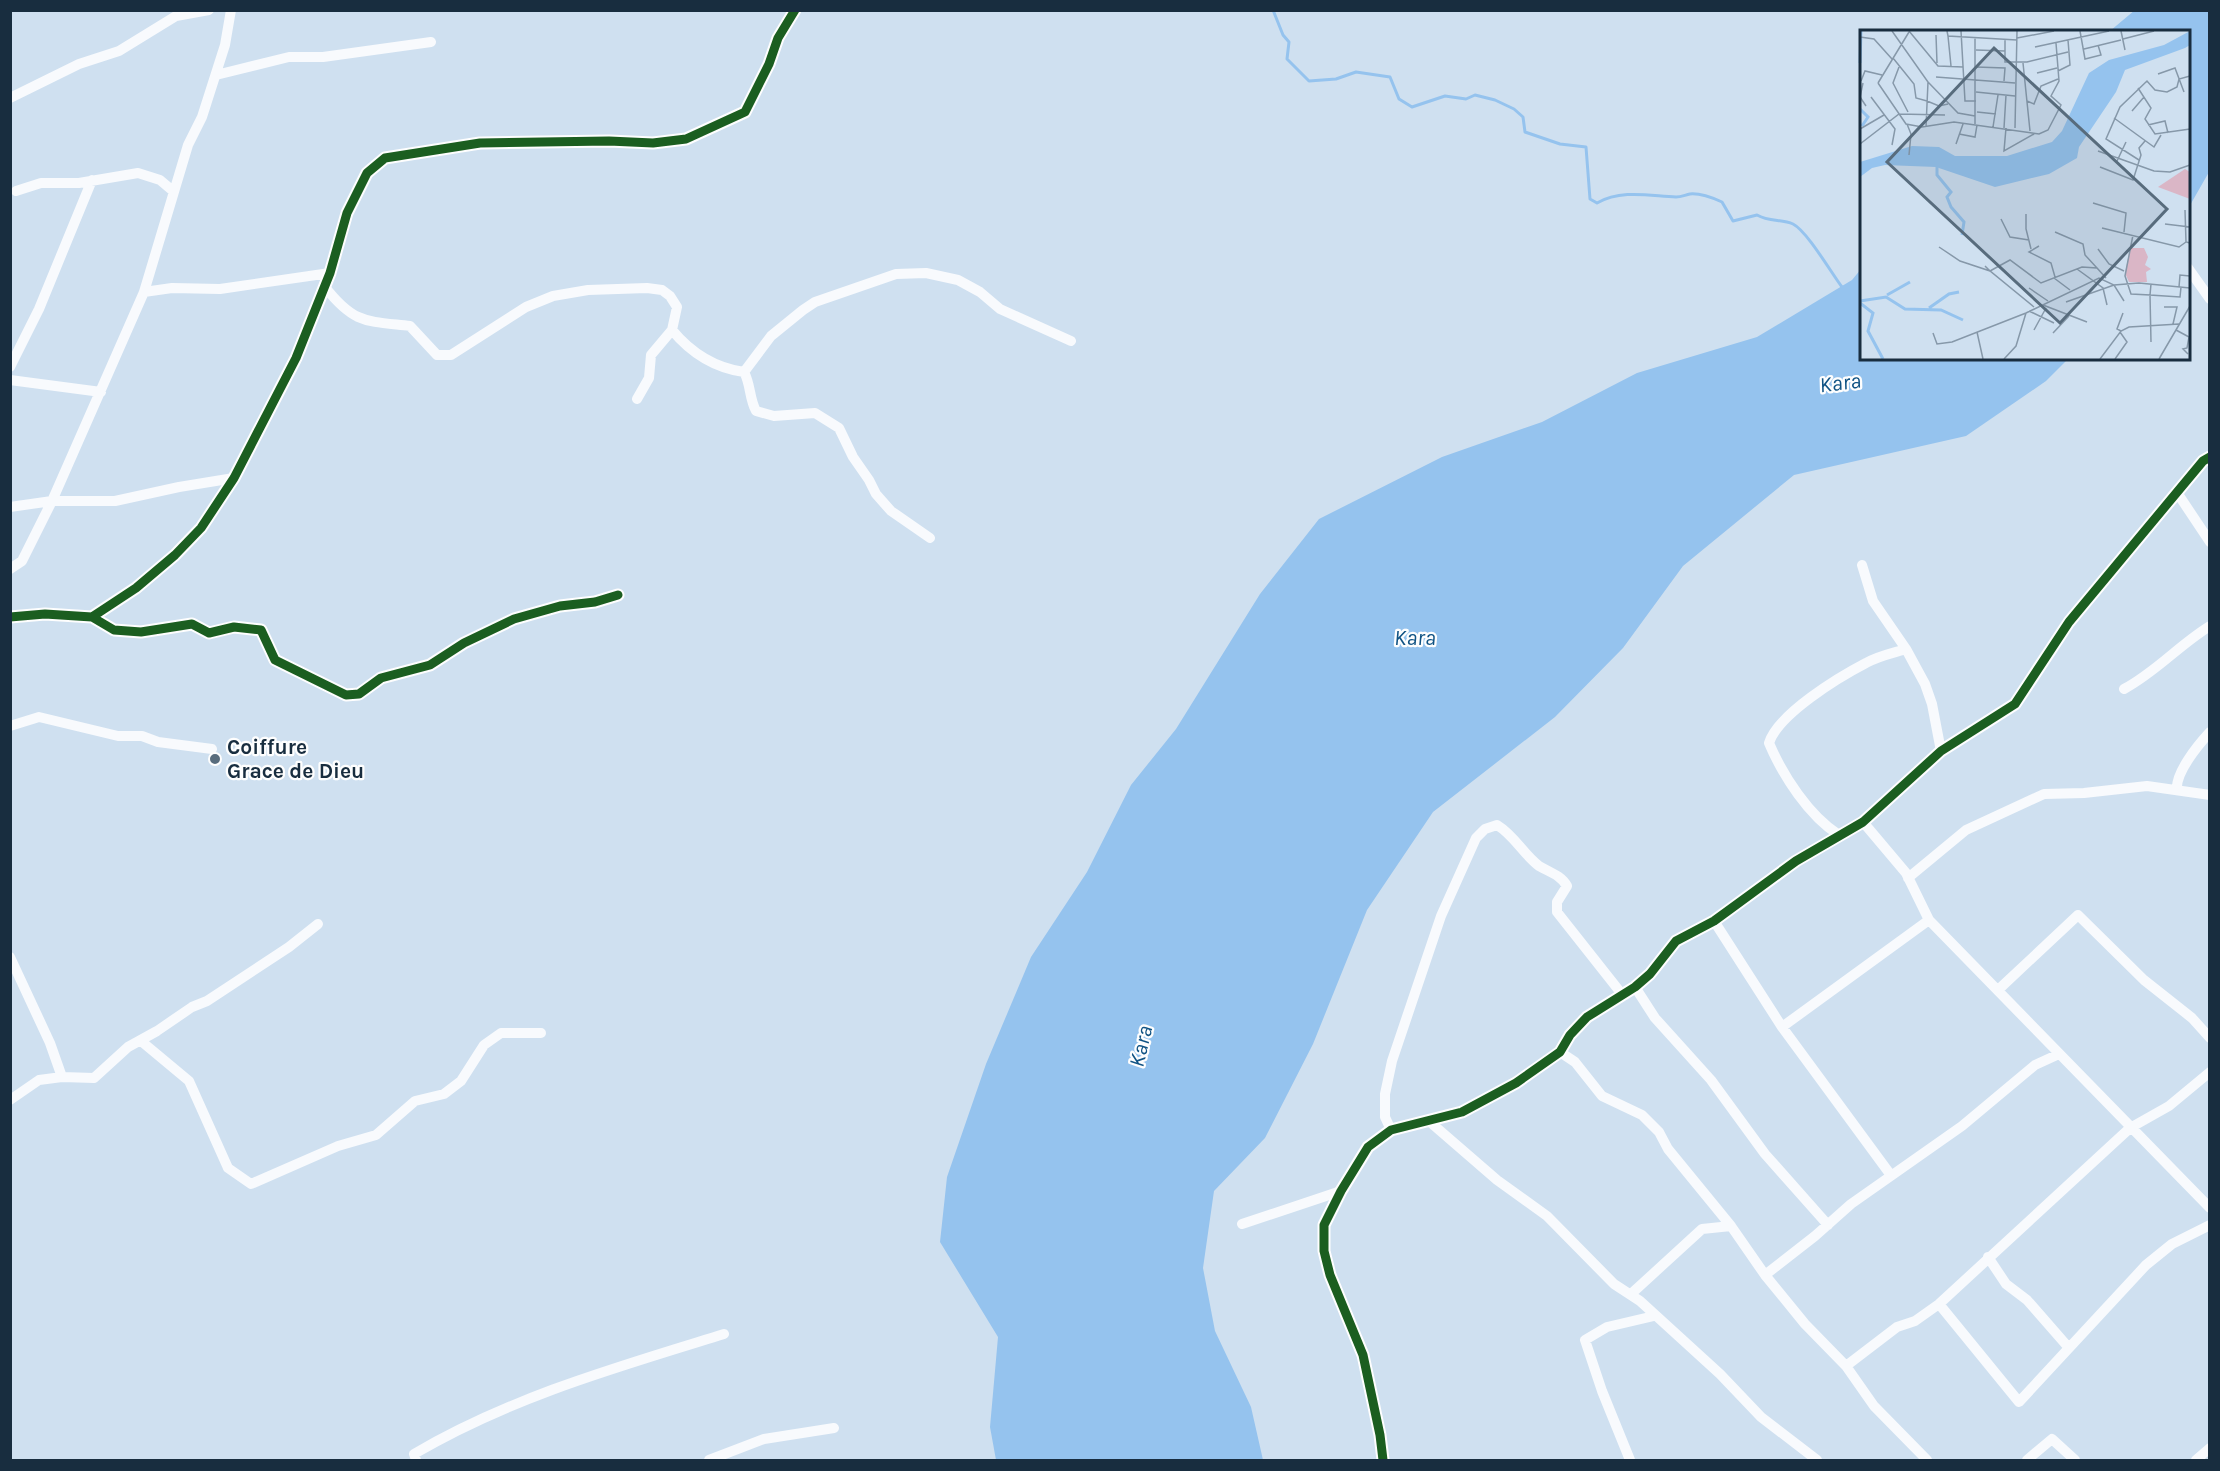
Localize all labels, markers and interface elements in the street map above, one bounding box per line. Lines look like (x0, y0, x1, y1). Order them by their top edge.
inset map (1860, 30, 2190, 360)
water label: Kara (1818, 368, 1862, 398)
water label: Kara (1394, 625, 1436, 651)
place label: Coiffure Grace de Dieu (227, 735, 364, 783)
marker: Coiffure Grace de Dieu (208, 752, 222, 766)
water label: Kara (1124, 1023, 1158, 1070)

